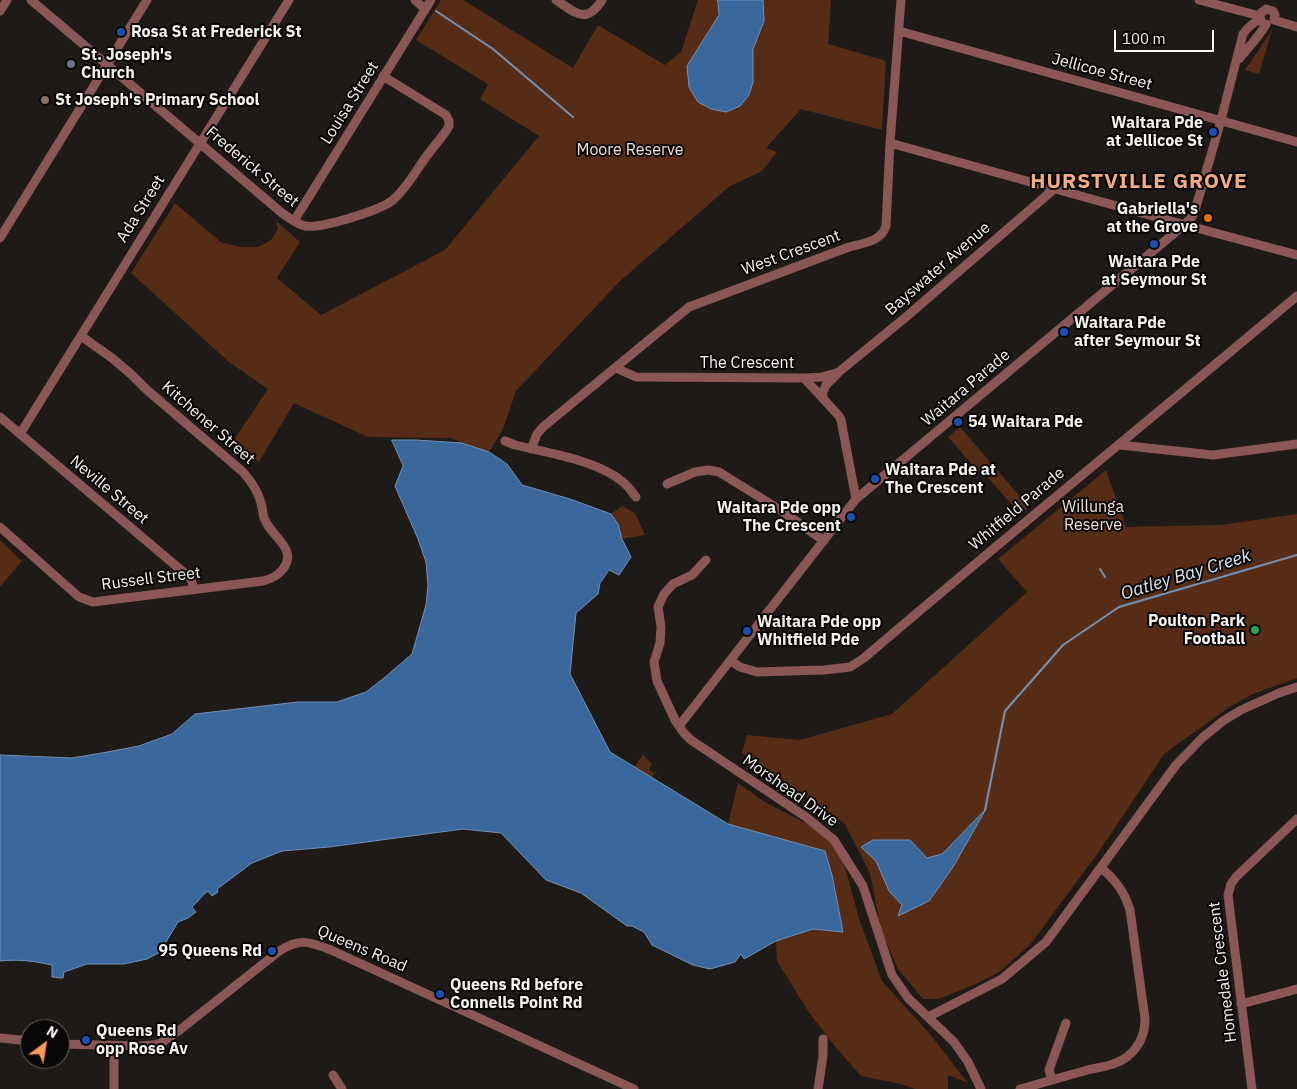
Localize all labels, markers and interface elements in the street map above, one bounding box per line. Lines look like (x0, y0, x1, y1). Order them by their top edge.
scale bar (1117, 20, 1217, 52)
place label: Rosa St at Frederick St (131, 22, 302, 42)
marker: Rosa St at Frederick St (115, 26, 127, 38)
text: 100 m (1122, 29, 1166, 48)
place label: St. Joseph's Church (81, 45, 172, 83)
street label: Jellicoe Street (1050, 49, 1154, 95)
marker: St. Joseph's Church (65, 58, 77, 70)
street label: Louisa Street (317, 58, 383, 148)
place label: St Joseph's Primary School (55, 90, 259, 110)
marker: St Joseph's Primary School (39, 94, 51, 106)
place label: Waitara Pde at Jellicoe St (1106, 113, 1203, 151)
street label: Frederick Street (202, 123, 302, 211)
marker: Waitara Pde at Jellicoe St (1207, 126, 1219, 138)
park label: Moore Reserve (576, 140, 684, 160)
district label: HURSTVILLE GROVE (1028, 169, 1250, 195)
street label: Ada Street (113, 172, 169, 246)
place label: Gabriella's at the Grove (1106, 199, 1198, 237)
marker: Gabriella's at the Grove (1202, 212, 1214, 224)
street label: Bayswater Avenue (882, 218, 994, 320)
street label: West Crescent (739, 226, 843, 280)
marker: Waitara Pde at Seymour St (1148, 238, 1160, 250)
place label: Waitara Pde at Seymour St (1101, 252, 1207, 290)
place label: Waitara Pde after Seymour St (1074, 313, 1201, 351)
marker: Waitara Pde after Seymour St (1058, 326, 1070, 338)
street label: Waitara Parade (918, 345, 1014, 431)
street label: The Crescent (700, 353, 794, 373)
street label: Kitchener Street (158, 377, 258, 469)
place label: 54 Waitara Pde (968, 412, 1083, 432)
marker: 54 Waitara Pde (952, 416, 964, 428)
street label: Neville Street (66, 451, 152, 529)
place label: Waitara Pde at The Crescent (885, 460, 996, 498)
street label: Whitfield Parade (965, 464, 1069, 554)
marker: Waitara Pde at The Crescent (869, 473, 881, 485)
park label: Willunga Reserve (1062, 497, 1124, 535)
place label: Waitara Pde opp The Crescent (717, 498, 841, 536)
marker: Waitara Pde opp The Crescent (845, 511, 857, 523)
water label: Oatley Bay Creek (1118, 545, 1254, 605)
street label: Russell Street (100, 563, 202, 595)
place label: Poulton Park Football (1148, 611, 1245, 649)
place label: Waitara Pde opp Whitfield Pde (757, 612, 881, 650)
marker: Poulton Park Football (1249, 624, 1261, 636)
marker: Waitara Pde opp Whitfield Pde (741, 625, 753, 637)
street label: Morshead Drive (739, 751, 841, 831)
street label: Homedale Crescent (1205, 901, 1241, 1043)
street label: Queens Road (314, 922, 410, 976)
place label: 95 Queens Rd (158, 941, 262, 961)
marker: 95 Queens Rd (266, 945, 278, 957)
place label: Queens Rd before Connells Point Rd (450, 975, 583, 1013)
marker: Queens Rd before Connells Point Rd (434, 988, 446, 1000)
north arrow (20, 1019, 70, 1069)
place label: Queens Rd opp Rose Av (96, 1021, 188, 1059)
text: N (43, 1022, 61, 1042)
marker: Queens Rd opp Rose Av (80, 1034, 92, 1046)

